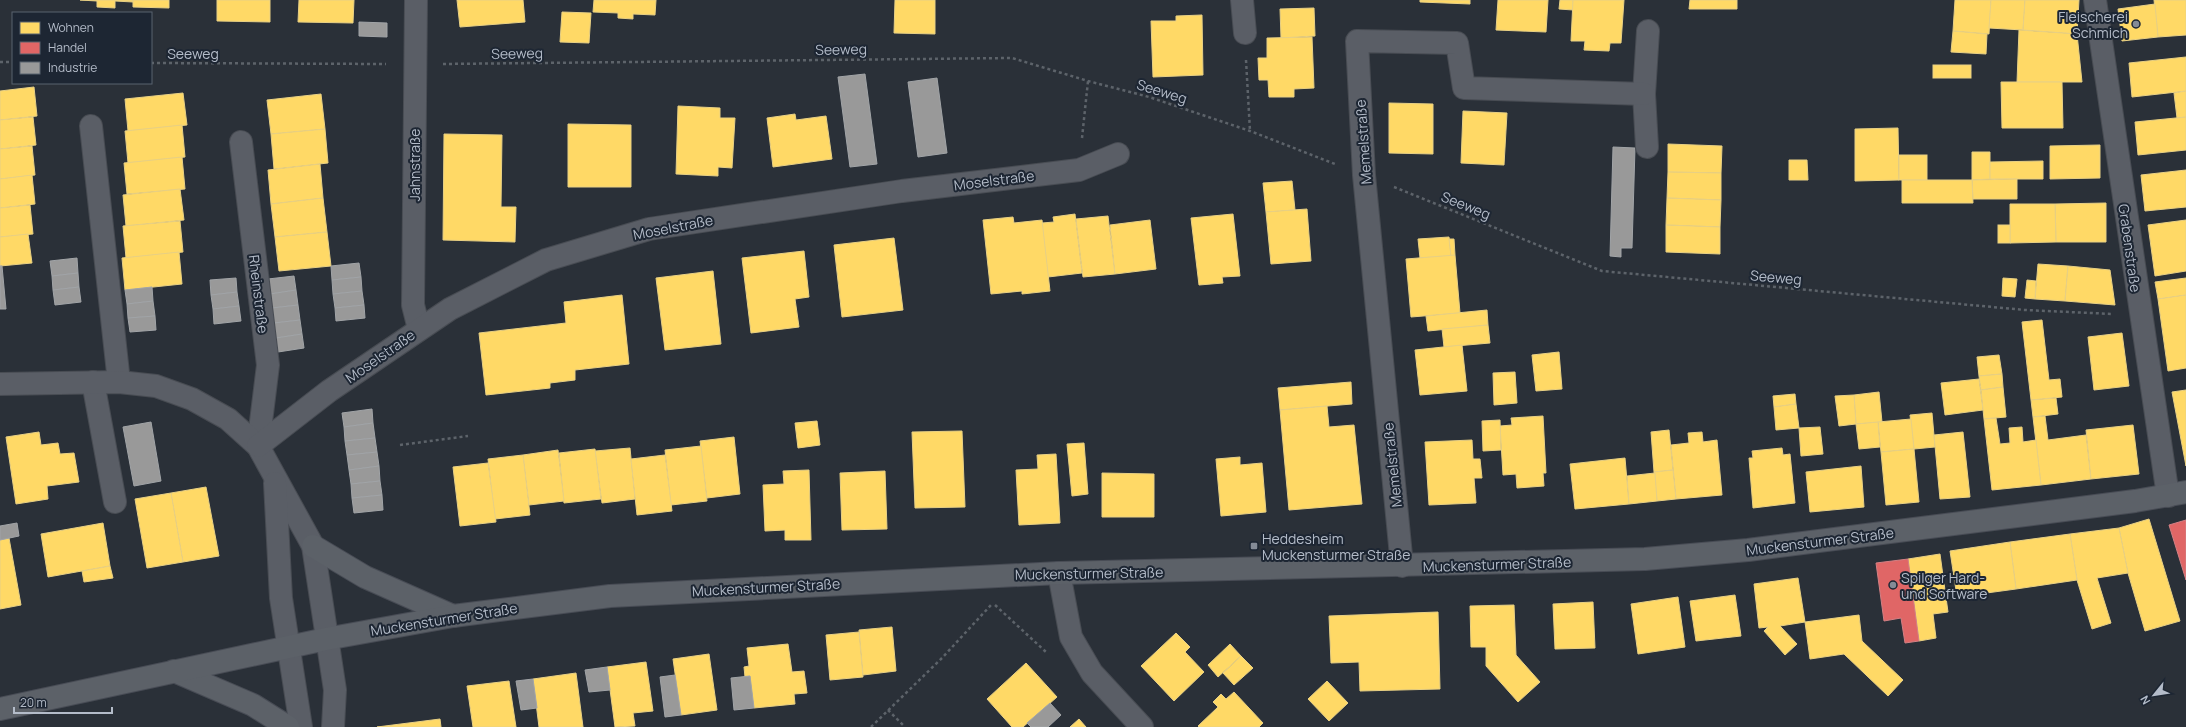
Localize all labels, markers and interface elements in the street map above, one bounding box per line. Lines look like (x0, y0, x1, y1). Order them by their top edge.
place label: Fleischerei Schmich (2058, 7, 2128, 42)
legend (12, 12, 152, 84)
text: Wohnen (48, 19, 94, 36)
marker: Fleischerei Schmich (2131, 19, 2141, 29)
text: Handel (48, 39, 87, 56)
street label: Seeweg (815, 39, 867, 59)
street label: Seeweg (491, 43, 543, 63)
street label: Seeweg (167, 44, 219, 63)
text: Industrie (48, 59, 97, 76)
street label: Seeweg (1135, 74, 1189, 108)
street label: Memelstraße (1351, 99, 1375, 185)
street label: Jahnstraße (405, 129, 424, 201)
street label: Moselstraße (953, 166, 1035, 194)
street label: Seeweg (1438, 187, 1494, 223)
street label: Grabenstraße (2114, 203, 2146, 293)
street label: Moselstraße (632, 210, 714, 244)
street label: Rheinstraße (245, 254, 273, 334)
street label: Seeweg (1749, 265, 1803, 289)
street label: Moselstraße (341, 325, 419, 387)
street label: Memelstraße (1378, 422, 1406, 508)
street label: Muckensturmer Straße (1745, 523, 1895, 559)
place label: Heddesheim Muckensturmer Straße (1262, 529, 1410, 564)
marker: Heddesheim Muckensturmer Straße (1249, 541, 1259, 551)
street label: Muckensturmer Straße (1422, 552, 1572, 576)
street label: Muckensturmer Straße (1015, 562, 1163, 584)
place label: Spilger Hard- und Software (1901, 568, 1987, 603)
street label: Muckensturmer Straße (691, 574, 841, 600)
marker: Spilger Hard- und Software (1888, 580, 1898, 590)
street label: Muckensturmer Straße (369, 598, 519, 640)
north arrow (2134, 675, 2174, 715)
scale bar (14, 689, 112, 715)
text: N (2136, 693, 2153, 707)
text: 20 m (20, 694, 47, 711)

